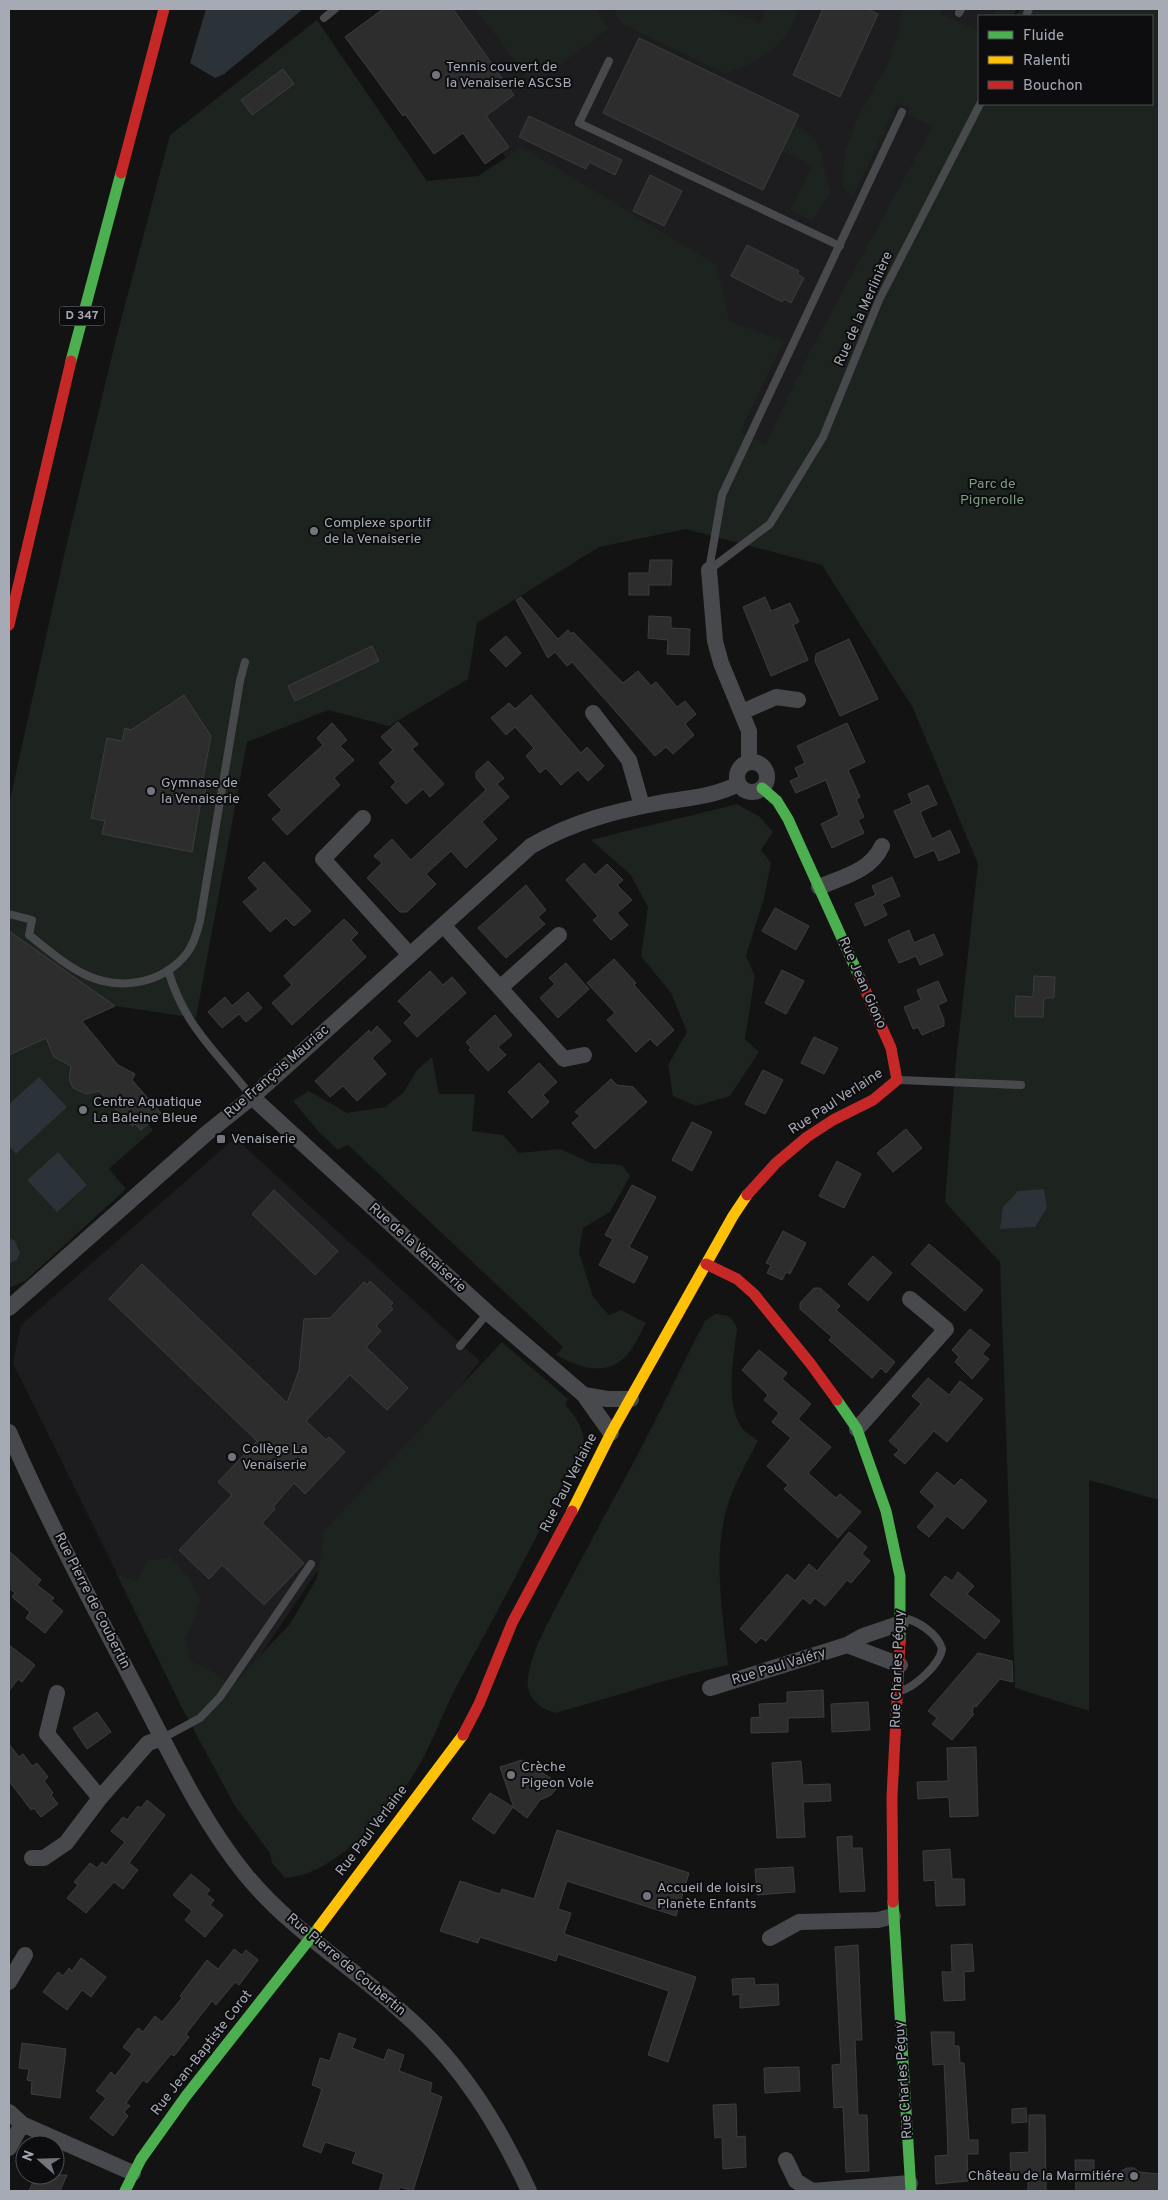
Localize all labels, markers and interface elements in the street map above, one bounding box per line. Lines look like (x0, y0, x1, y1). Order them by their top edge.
legend (978, 15, 1153, 105)
text: Fluide (1023, 27, 1064, 46)
text: Ralenti (1023, 52, 1070, 71)
place label: Tennis couvert de la Venaiserie ASCSB (446, 59, 572, 92)
marker: Tennis couvert de la Venaiserie ASCSB (430, 69, 442, 81)
text: Bouchon (1023, 77, 1083, 96)
street label: Rue de la Merlinière (831, 249, 897, 369)
road number: D 347 (59, 306, 104, 326)
park label: Parc de Pignerolle (960, 476, 1024, 509)
place label: Complexe sportif de la Venaiserie (324, 515, 431, 548)
marker: Complexe sportif de la Venaiserie (308, 525, 320, 537)
place label: Gymnase de la Venaiserie (161, 775, 240, 808)
marker: Gymnase de la Venaiserie (145, 785, 157, 797)
street label: Rue Jean Giono (834, 935, 890, 1032)
street label: Rue François Mauriac (221, 1022, 333, 1122)
street label: Rue Paul Verlaine (786, 1065, 886, 1139)
place label: Centre Aquatique La Baleine Bleue (93, 1094, 202, 1127)
marker: Centre Aquatique La Baleine Bleue (77, 1104, 89, 1116)
place label: Venaiserie (231, 1131, 296, 1148)
marker: Venaiserie (215, 1133, 227, 1145)
street label: Rue de la Venaiserie (365, 1200, 469, 1296)
street label: Rue Paul Verlaine (537, 1431, 601, 1535)
place label: Collège La Venaiserie (242, 1441, 308, 1474)
marker: Collège La Venaiserie (226, 1451, 238, 1463)
street label: Rue Pierre de Coubertin (50, 1530, 134, 1672)
street label: Rue Charles Péguy (887, 1610, 909, 1728)
street label: Rue Paul Valéry (730, 1645, 828, 1689)
place label: Crèche Pigeon Vole (521, 1759, 594, 1792)
marker: Crèche Pigeon Vole (505, 1769, 517, 1781)
street label: Rue Paul Verlaine (332, 1782, 412, 1880)
place label: Accueil de loisirs Planète Enfants (657, 1880, 762, 1913)
marker: Accueil de loisirs Planète Enfants (641, 1890, 653, 1902)
street label: Rue Pierre de Coubertin (283, 1910, 409, 2020)
street label: Rue Jean-Baptiste Corot (148, 1987, 256, 2119)
street label: Rue Charles Péguy (891, 2020, 917, 2140)
north arrow (15, 2135, 65, 2185)
text: N (19, 2148, 39, 2164)
place label: Château de la Marmitiére (968, 2168, 1124, 2185)
marker: Château de la Marmitiére (1128, 2170, 1140, 2182)

